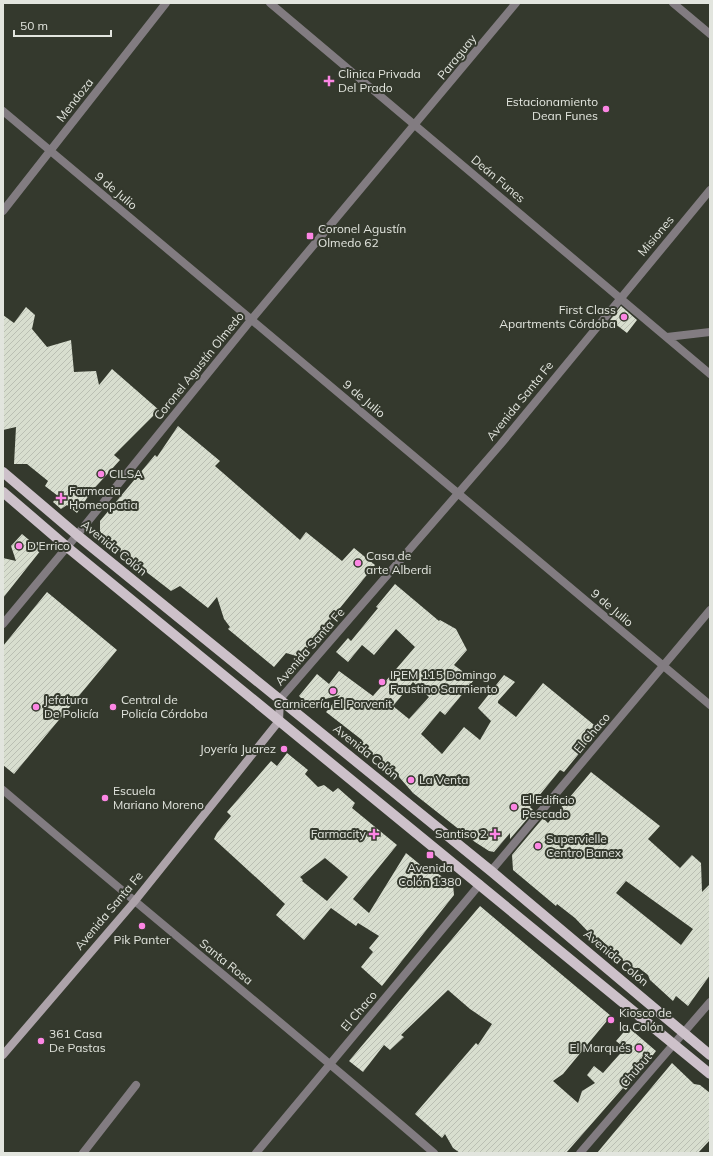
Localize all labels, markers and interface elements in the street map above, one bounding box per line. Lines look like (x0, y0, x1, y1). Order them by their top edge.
scale bar (14, 12, 111, 38)
text: 50 m (20, 18, 48, 33)
street label: Paraguay (434, 31, 480, 82)
place label: Clinica Privada Del Prado (338, 66, 421, 95)
street label: Mendoza (53, 75, 96, 124)
marker: Clinica Privada Del Prado (323, 75, 335, 87)
place label: Estacionamiento Dean Funes (506, 94, 598, 123)
marker: Estacionamiento Dean Funes (601, 104, 611, 114)
street label: Deán Funes (468, 152, 528, 206)
street label: 9 de Julio (92, 169, 141, 213)
street label: Misiones (634, 212, 677, 259)
place label: Coronel Agustín Olmedo 62 (318, 221, 406, 250)
marker: Coronel Agustín Olmedo 62 (305, 231, 315, 241)
place label: First Class Apartments Córdoba (499, 302, 616, 331)
street label: Coronel Agustín Olmedo (150, 309, 247, 423)
marker: First Class Apartments Córdoba (619, 312, 629, 322)
street label: Avenida Santa Fe (483, 358, 556, 443)
street label: 9 de Julio (340, 377, 389, 421)
place label: CILSA (109, 466, 143, 481)
marker: CILSA (96, 469, 106, 479)
place label: Farmacia Homeopatia (69, 483, 138, 512)
marker: Farmacia Homeopatia (56, 493, 66, 503)
street label: Avenida Colón (78, 517, 150, 579)
place label: D'Errico (27, 538, 70, 553)
marker: D'Errico (14, 541, 24, 551)
place label: Casa de arte Alberdi (366, 548, 432, 577)
marker: Casa de arte Alberdi (353, 558, 363, 568)
street label: 9 de Julio (588, 586, 637, 630)
street label: Avenida Santa Fe (272, 605, 347, 689)
place label: IPEM 115 Domingo Faustino Sarmiento (390, 667, 498, 696)
marker: IPEM 115 Domingo Faustino Sarmiento (377, 677, 387, 687)
marker: Carnicería El Porvenit (328, 686, 338, 696)
place label: Jefatura De Policía (44, 692, 99, 721)
place label: Central de Policía Córdoba (121, 692, 208, 721)
place label: Carnicería El Porvenit (274, 696, 392, 711)
marker: Jefatura De Policía (31, 702, 41, 712)
marker: Central de Policía Córdoba (108, 702, 118, 712)
street label: El Chaco (570, 709, 613, 756)
street label: Avenida Colón (330, 721, 402, 783)
place label: Joyería Juarez (200, 741, 276, 756)
marker: Joyería Juarez (279, 744, 289, 754)
place label: La Venta (419, 772, 469, 787)
marker: La Venta (406, 775, 416, 785)
place label: Escuela Mariano Moreno (113, 783, 204, 812)
place label: El Edificio Pescado (522, 792, 575, 821)
marker: Escuela Mariano Moreno (100, 793, 110, 803)
marker: El Edificio Pescado (509, 802, 519, 812)
place label: Farmacity (311, 826, 367, 841)
place label: Santiso 2 (435, 826, 487, 841)
marker: Farmacity (369, 829, 379, 839)
marker: Santiso 2 (490, 829, 500, 839)
place label: Supervielle Centro Banex (546, 831, 622, 860)
marker: Supervielle Centro Banex (533, 841, 543, 851)
marker: Avenida Colón 1380 (425, 850, 435, 860)
place label: Avenida Colón 1380 (398, 860, 462, 889)
street label: Avenida Santa Fe (71, 868, 146, 953)
marker: Pik Panter (137, 921, 147, 931)
street label: Avenida Colón (581, 926, 652, 989)
place label: Pik Panter (114, 932, 171, 947)
street label: Santa Rosa (197, 936, 256, 988)
street label: El Chaco (337, 987, 380, 1034)
place label: Kiosco de la Colón (619, 1005, 672, 1034)
marker: Kiosco de la Colón (606, 1015, 616, 1025)
place label: 361 Casa De Pastas (49, 1026, 106, 1055)
marker: 361 Casa De Pastas (36, 1036, 46, 1046)
place label: El Marqués (570, 1040, 631, 1055)
marker: El Marqués (634, 1043, 644, 1053)
street label: Chubut (617, 1049, 655, 1090)

